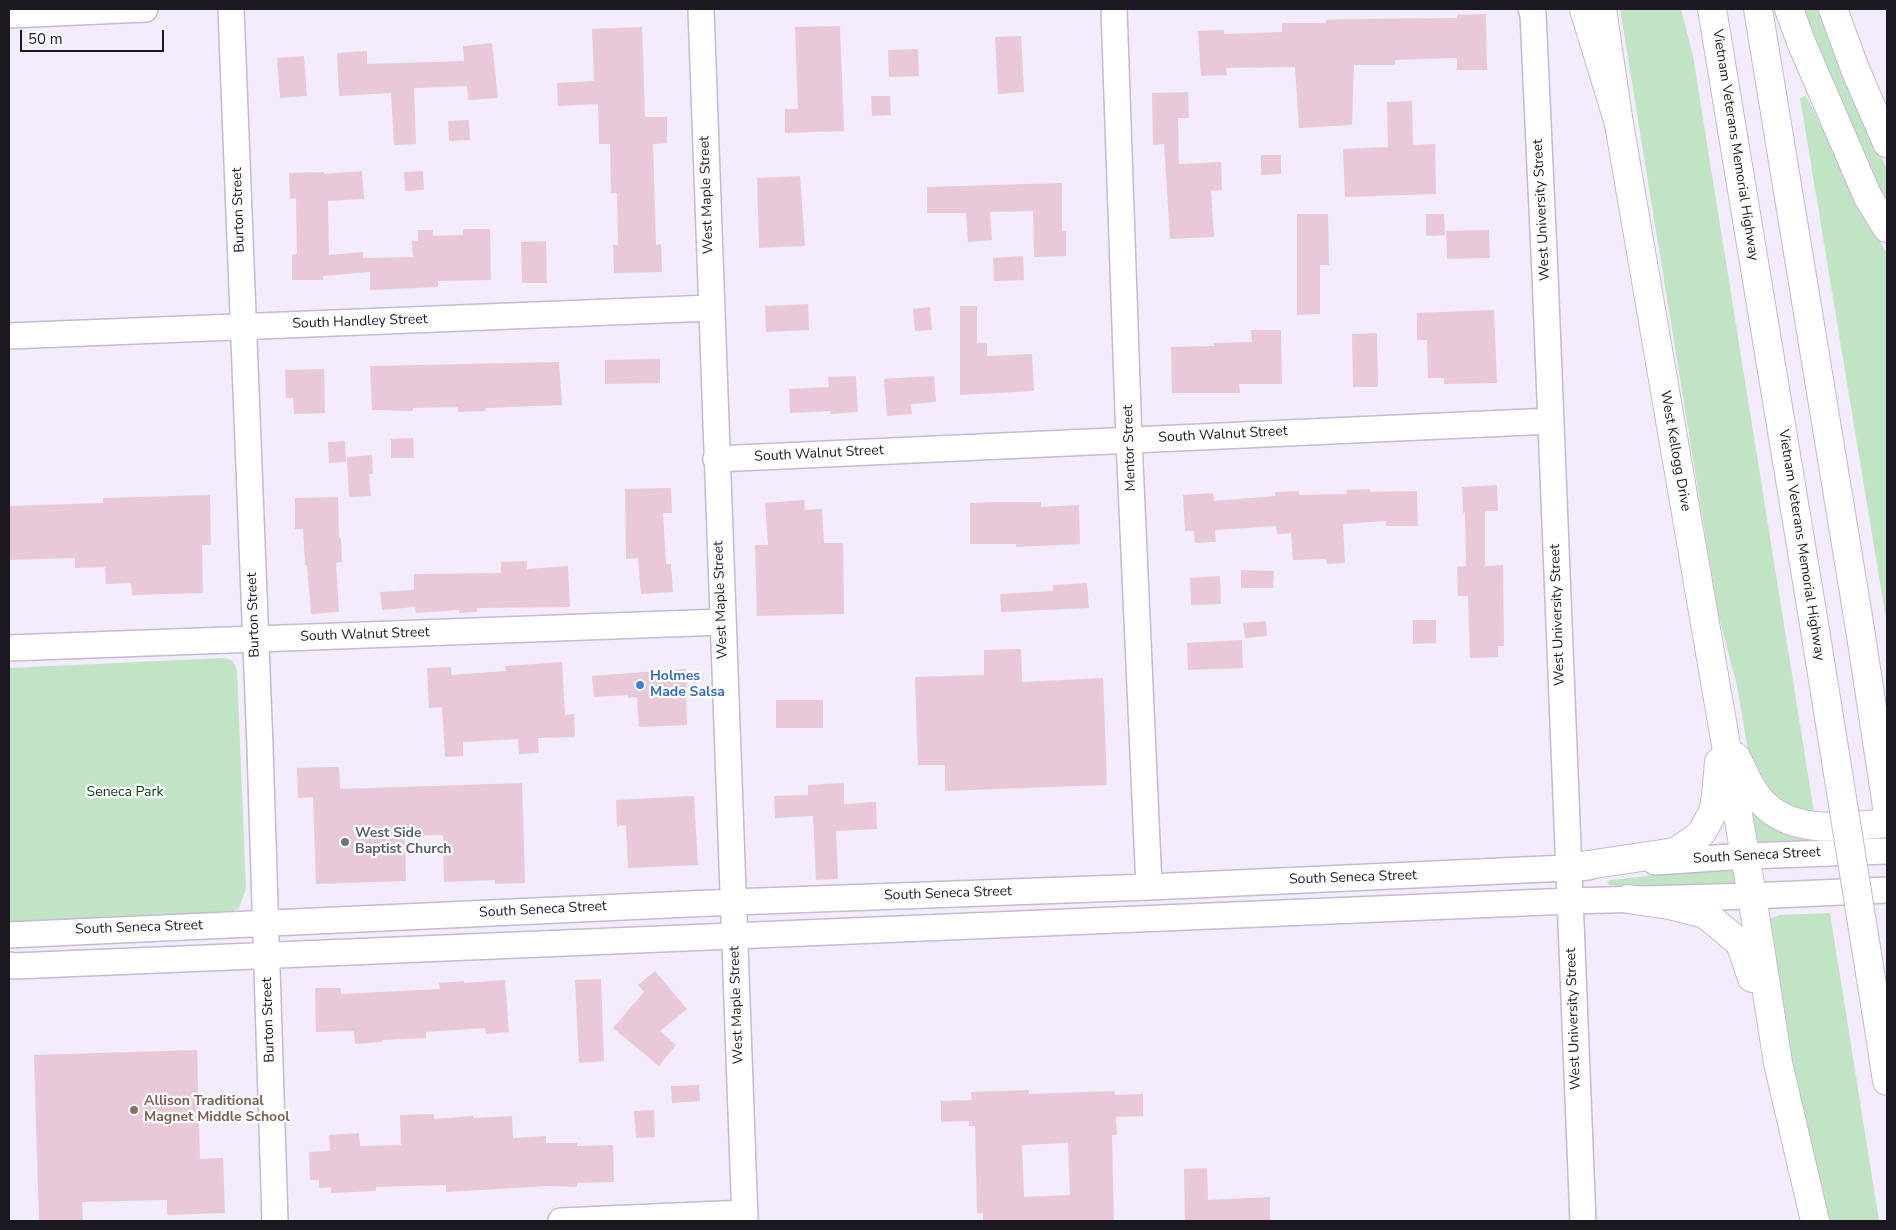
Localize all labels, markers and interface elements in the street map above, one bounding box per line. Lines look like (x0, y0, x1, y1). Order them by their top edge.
scale bar (22, 20, 166, 52)
street label: Vietnam Veterans Memorial Highway (1708, 28, 1762, 262)
text: 50 m (28, 29, 63, 49)
street label: West Maple Street (697, 136, 717, 254)
street label: West University Street (1530, 139, 1554, 281)
street label: Burton Street (229, 167, 249, 253)
street label: South Handley Street (292, 311, 428, 333)
street label: West Kellogg Drive (1656, 389, 1694, 513)
street label: Mentor Street (1120, 404, 1140, 492)
street label: South Walnut Street (1158, 423, 1288, 447)
street label: Vietnam Veterans Memorial Highway (1774, 428, 1828, 662)
street label: South Walnut Street (754, 442, 884, 466)
street label: West Maple Street (711, 541, 731, 659)
street label: West University Street (1547, 544, 1569, 686)
street label: Burton Street (244, 572, 264, 658)
street label: South Walnut Street (300, 624, 430, 646)
place label: Holmes Made Salsa (650, 669, 725, 702)
marker: Holmes Made Salsa (634, 679, 646, 691)
park label: Seneca Park (87, 785, 163, 801)
place label: West Side Baptist Church (355, 826, 451, 859)
marker: West Side Baptist Church (339, 836, 351, 848)
street label: South Seneca Street (1693, 844, 1821, 868)
street label: South Seneca Street (1289, 867, 1417, 889)
street label: South Seneca Street (884, 883, 1012, 905)
street label: South Seneca Street (479, 898, 607, 922)
street label: South Seneca Street (75, 917, 203, 939)
street label: West Maple Street (727, 946, 747, 1064)
street label: West University Street (1563, 948, 1585, 1090)
street label: Burton Street (259, 977, 279, 1063)
place label: Allison Traditional Magnet Middle School (144, 1094, 290, 1126)
marker: Allison Traditional Magnet Middle School (128, 1104, 140, 1116)

